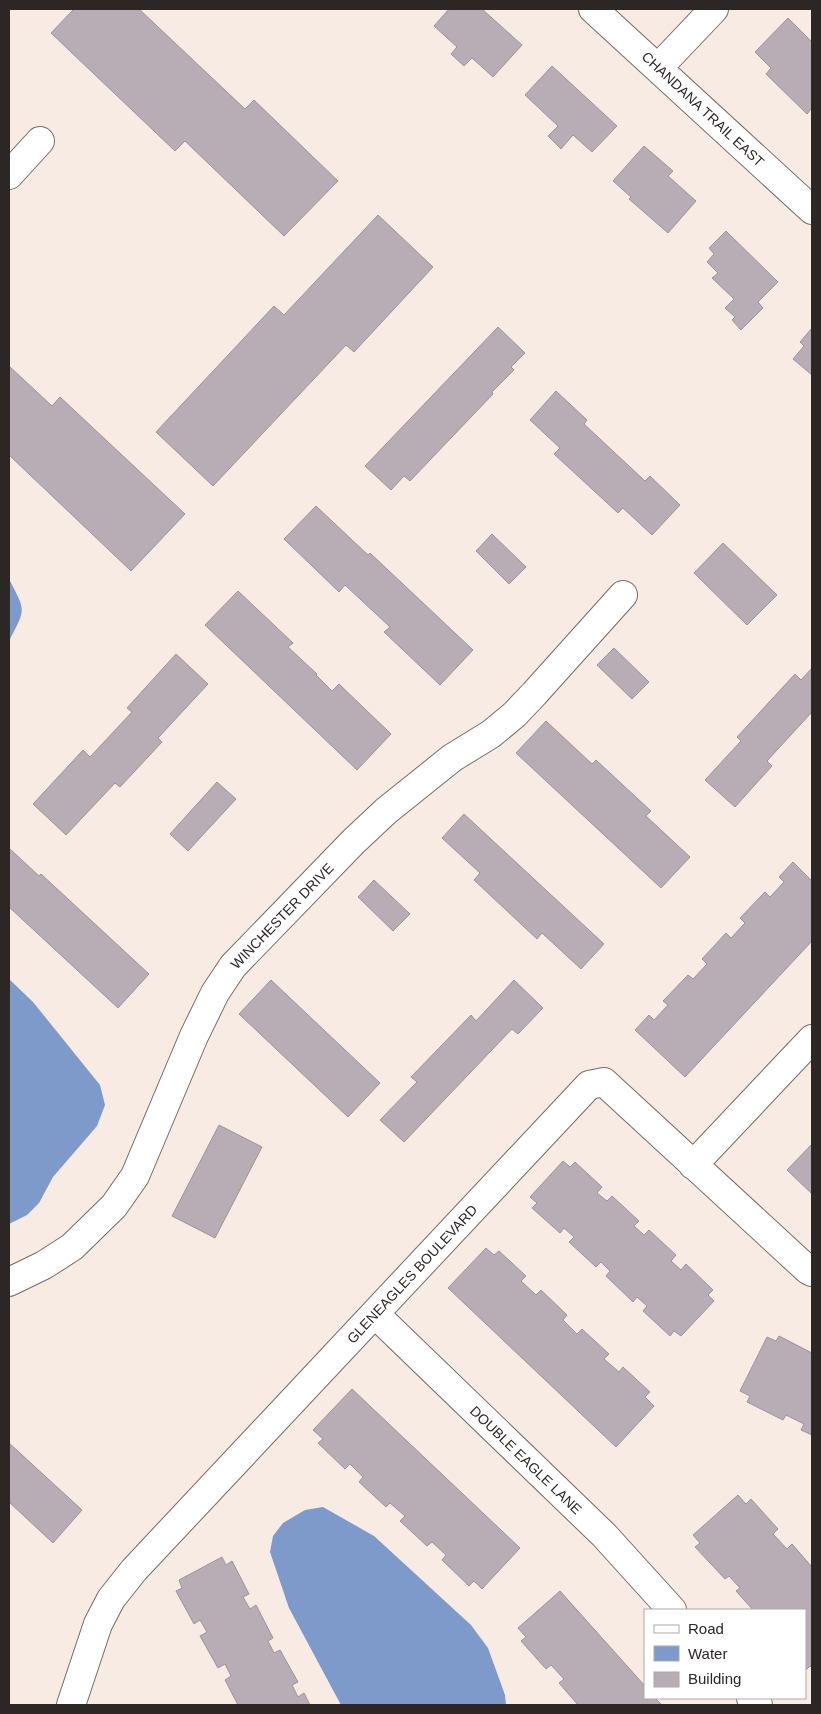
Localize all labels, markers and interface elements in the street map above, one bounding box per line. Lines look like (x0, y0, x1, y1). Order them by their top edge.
street label: CHANDANA TRAIL EAST (639, 48, 768, 170)
street label: WINCHESTER DRIVE (227, 860, 337, 972)
street label: GLENEAGLES BOULEVARD (344, 1201, 480, 1347)
street label: DOUBLE EAGLE LANE (467, 1403, 585, 1517)
legend (644, 1609, 806, 1699)
text: Road (688, 1620, 724, 1637)
text: Water (688, 1645, 727, 1662)
text: Building (688, 1670, 741, 1687)

